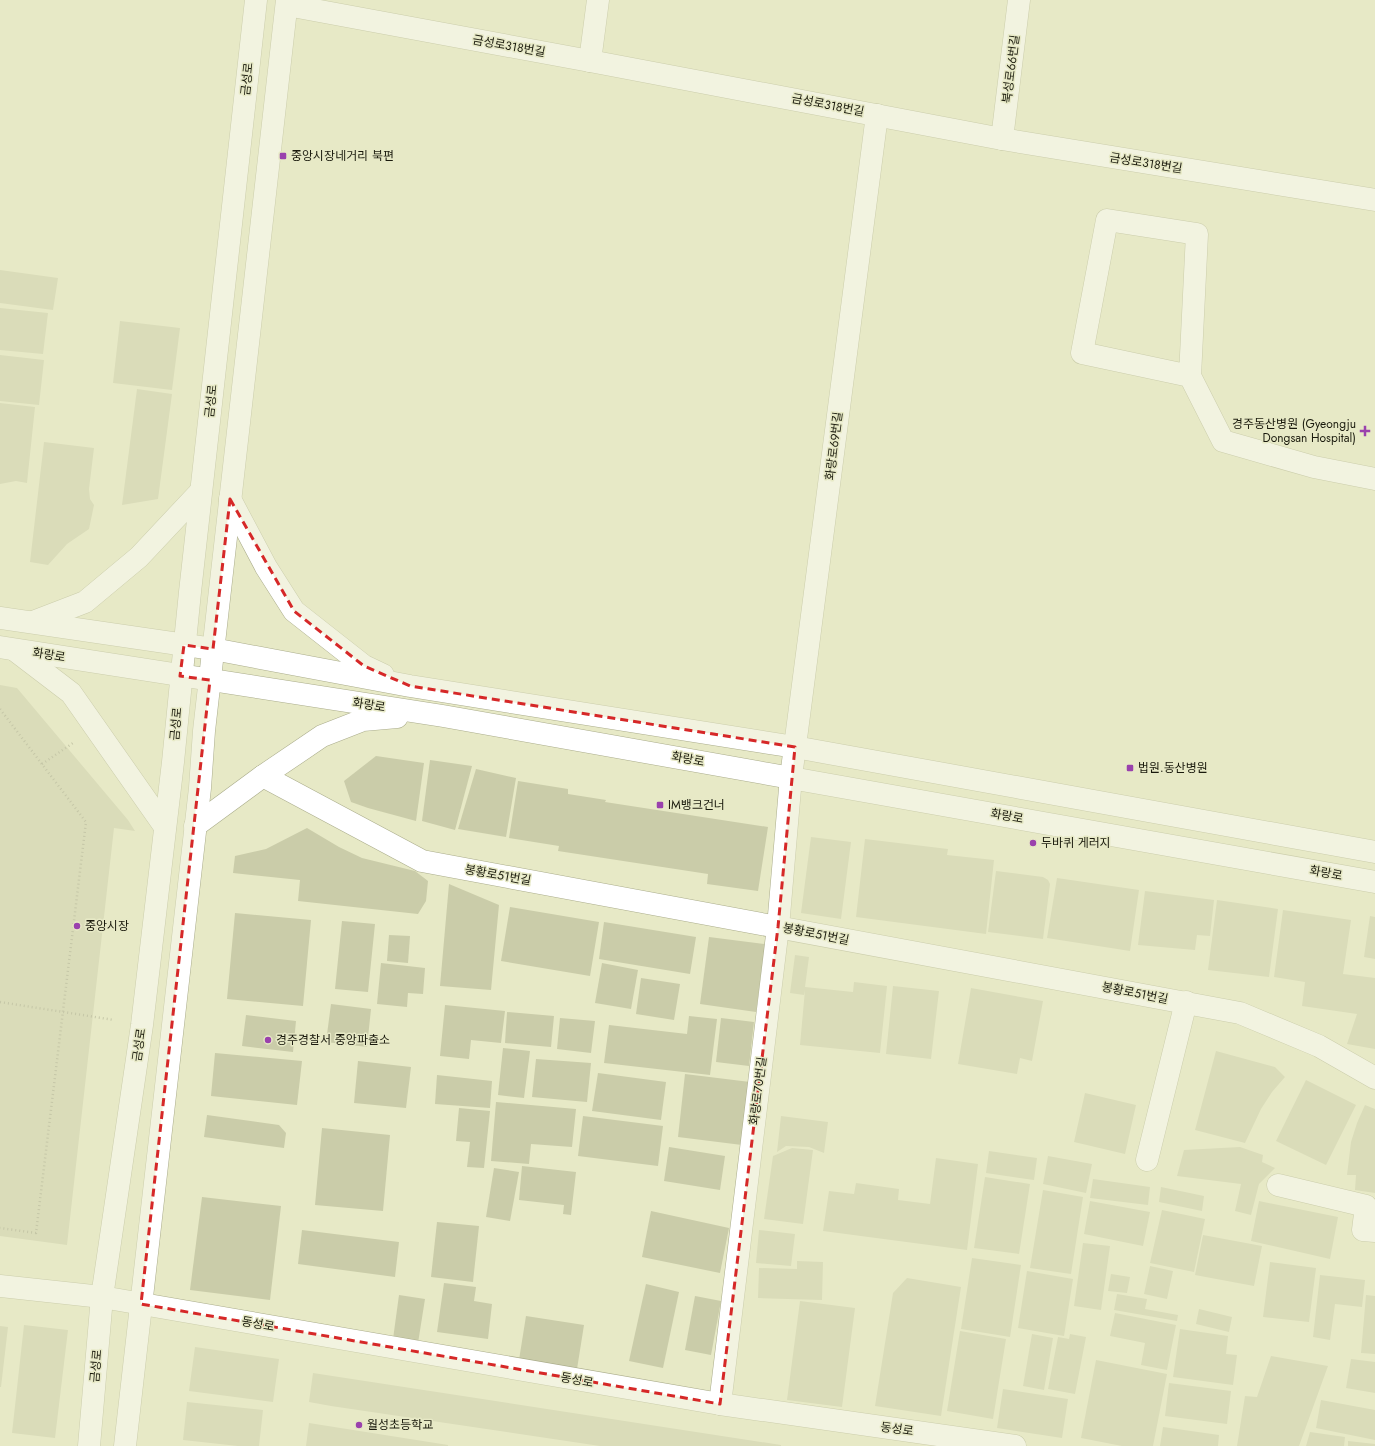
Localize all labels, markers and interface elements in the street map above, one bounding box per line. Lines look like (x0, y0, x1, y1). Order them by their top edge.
street label: 금성로318번길 (471, 31, 547, 61)
street label: 북성로66번길 (998, 34, 1024, 104)
street label: 금성로 (236, 62, 258, 96)
street label: 금성로318번길 (790, 89, 866, 121)
place label: 중앙시장네거리 북편 (291, 147, 394, 165)
street label: 금성로318번길 (1108, 148, 1184, 178)
marker: 중앙시장네거리 북편 (278, 151, 288, 161)
street label: 금성로 (200, 384, 222, 418)
street label: 화랑로69번길 (821, 411, 847, 481)
place label: 경주동산병원 (Gyeongju Dongsan Hospital) (1232, 415, 1356, 447)
marker: 경주동산병원 (Gyeongju Dongsan Hospital) (1359, 425, 1371, 437)
street label: 화랑로 (31, 644, 67, 666)
street label: 화랑로 (351, 694, 387, 716)
street label: 금성로 (166, 707, 186, 741)
street label: 화랑로 (670, 747, 706, 771)
place label: 법원.동산병원 (1138, 759, 1208, 777)
marker: 법원.동산병원 (1125, 763, 1135, 773)
place label: IM뱅크건너 (668, 796, 725, 814)
marker: IM뱅크건너 (655, 800, 665, 810)
street label: 화랑로 (989, 804, 1025, 828)
place label: 두바퀴 게러지 (1041, 834, 1111, 852)
marker: 두바퀴 게러지 (1028, 838, 1038, 848)
street label: 봉황로51번길 (463, 860, 533, 890)
street label: 화랑로 (1308, 861, 1344, 885)
place label: 중앙시장 (85, 917, 129, 935)
street label: 봉황로51번길 (781, 919, 851, 949)
marker: 중앙시장 (72, 921, 82, 931)
street label: 봉황로51번길 (1100, 978, 1170, 1008)
street label: 금성로 (128, 1027, 150, 1063)
place label: 경주경찰서 중앙파출소 (276, 1031, 390, 1049)
marker: 경주경찰서 중앙파출소 (263, 1035, 273, 1045)
street label: 화랑로70번길 (745, 1056, 771, 1126)
street label: 동성로 (240, 1312, 276, 1336)
street label: 금성로 (86, 1349, 106, 1383)
street label: 동성로 (559, 1368, 595, 1392)
place label: 월성초등학교 (367, 1416, 433, 1434)
street label: 동성로 (879, 1418, 915, 1440)
marker: 월성초등학교 (354, 1420, 364, 1430)

